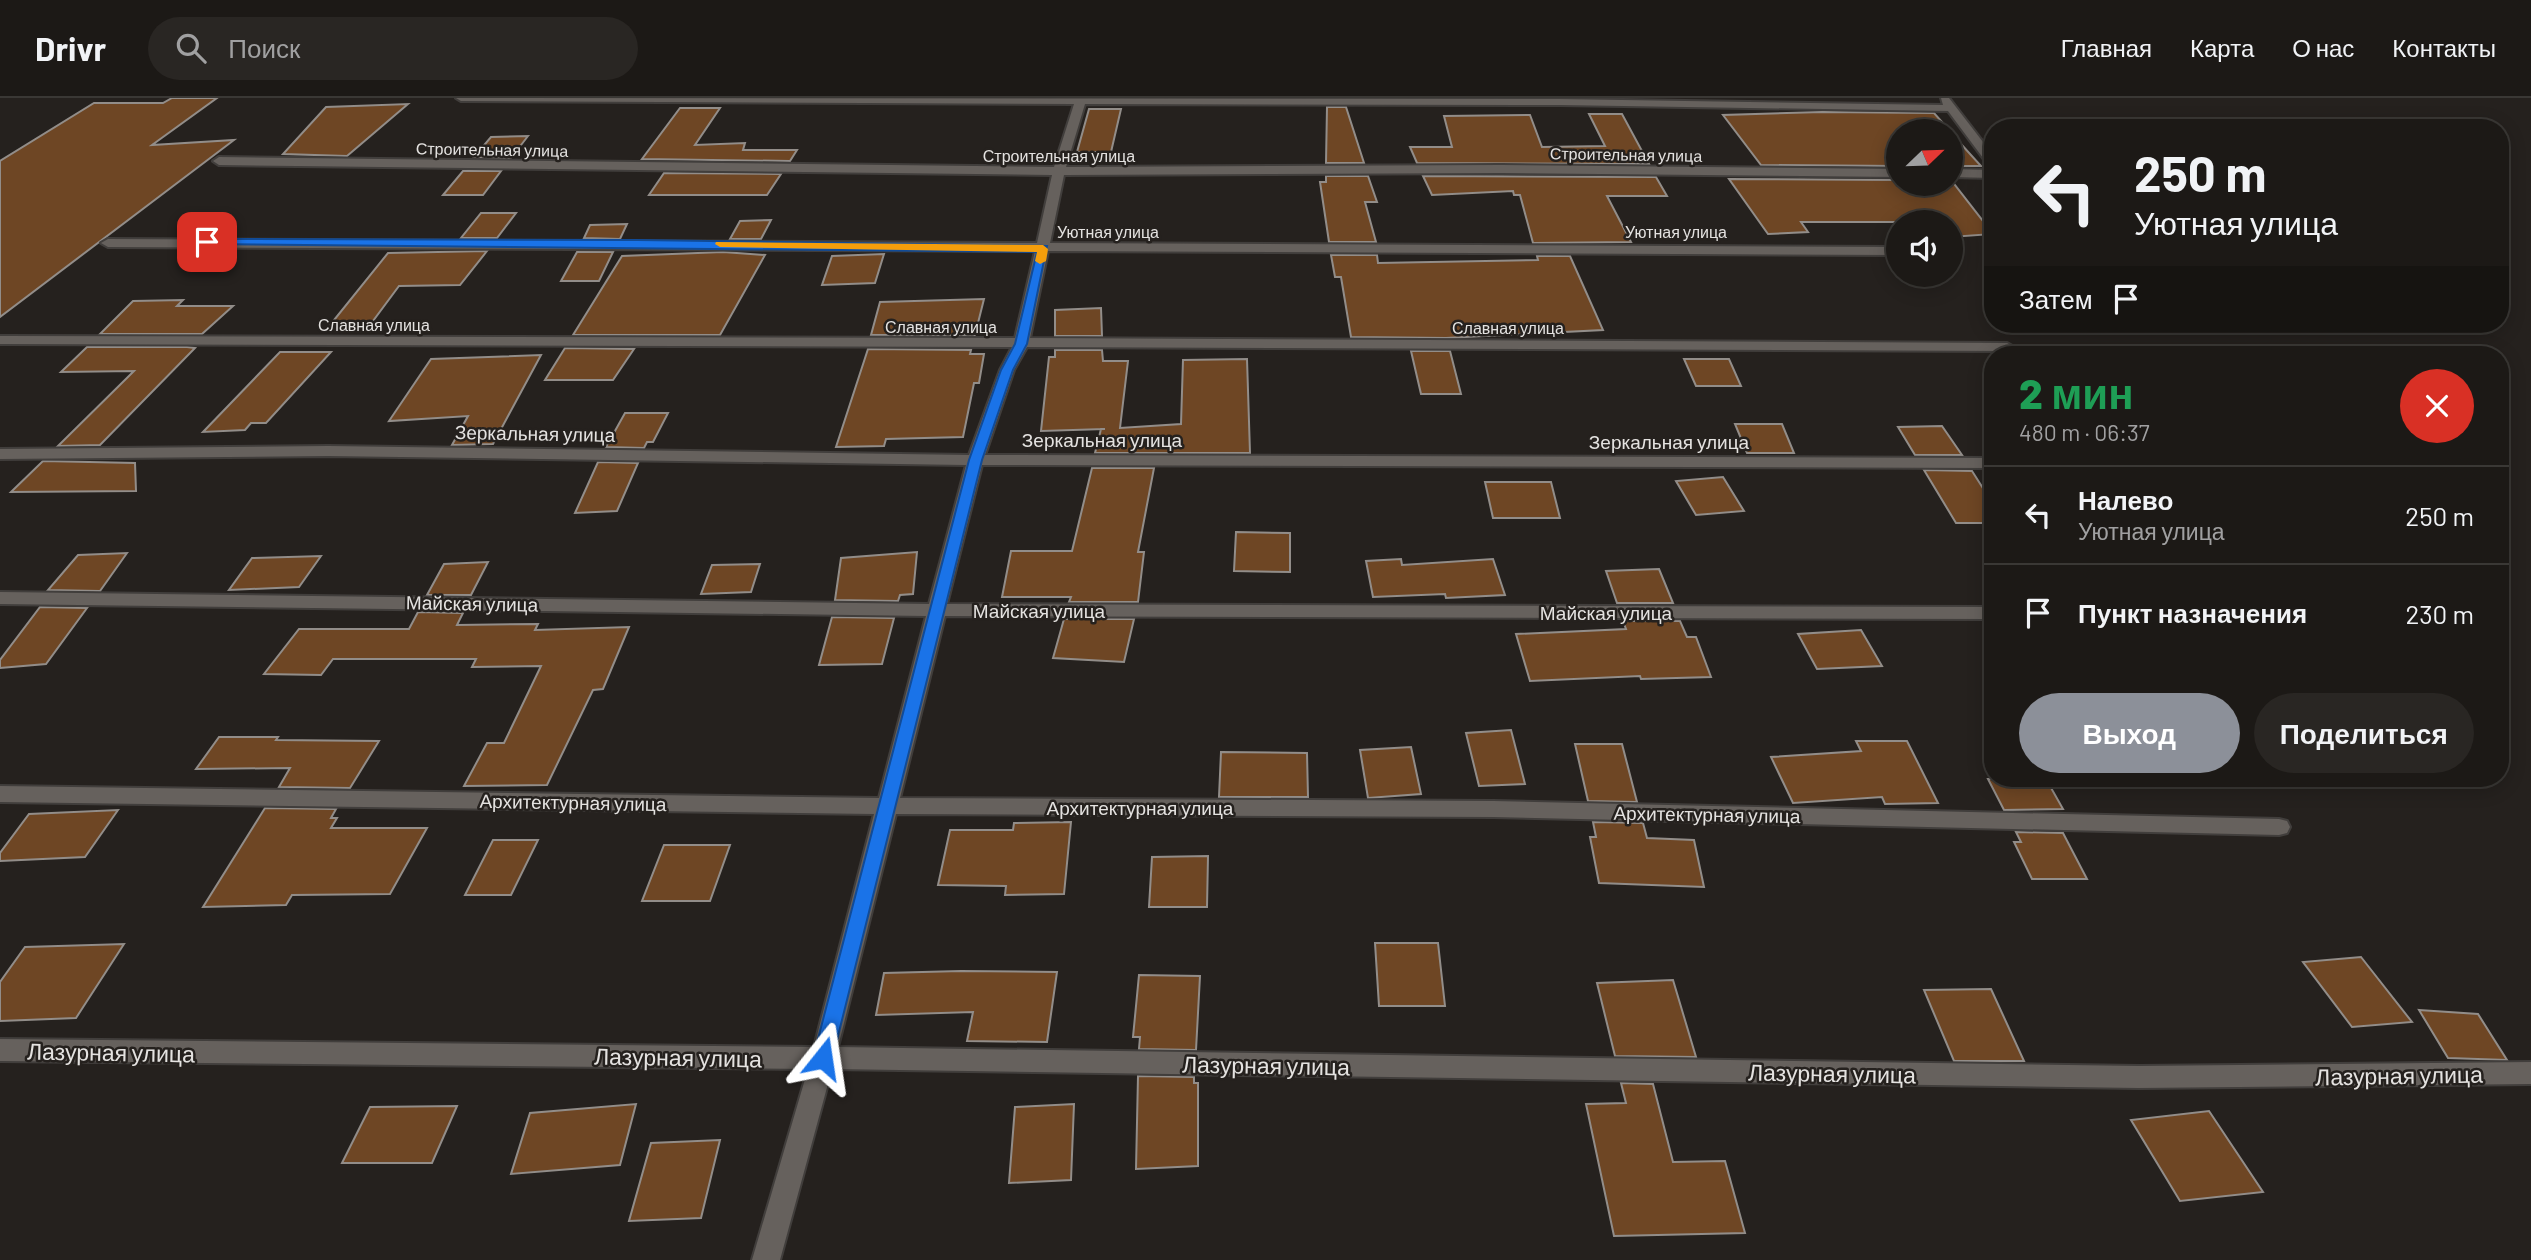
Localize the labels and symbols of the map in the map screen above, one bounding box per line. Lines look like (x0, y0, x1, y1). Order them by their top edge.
north arrow (1886, 119, 1964, 196)
street label: Строительная улица (416, 138, 568, 160)
street label: Строительная улица (1550, 143, 1702, 165)
street label: Строительная улица (983, 146, 1135, 165)
pin (177, 212, 237, 272)
street label: Уютная улица (1057, 222, 1159, 241)
street label: Уютная улица (1625, 222, 1727, 241)
street label: Славная улица (318, 315, 430, 334)
street label: Славная улица (885, 317, 997, 336)
street label: Славная улица (1452, 318, 1564, 337)
street label: Зеркальная улица (455, 420, 616, 446)
street label: Зеркальная улица (1022, 428, 1183, 451)
street label: Зеркальная улица (1589, 430, 1750, 453)
street label: Майская улица (406, 590, 539, 616)
street label: Майская улица (973, 599, 1106, 622)
street label: Майская улица (1540, 601, 1673, 624)
street label: Архитектурная улица (479, 789, 667, 815)
street label: Архитектурная улица (1047, 796, 1234, 819)
street label: Архитектурная улица (1613, 801, 1801, 827)
position arrow (786, 1021, 860, 1095)
street label: Лазурная улица (27, 1037, 195, 1067)
street label: Лазурная улица (594, 1042, 762, 1072)
street label: Лазурная улица (1182, 1050, 1350, 1080)
street label: Лазурная улица (1748, 1058, 1916, 1088)
street label: Лазурная улица (2315, 1060, 2483, 1090)

